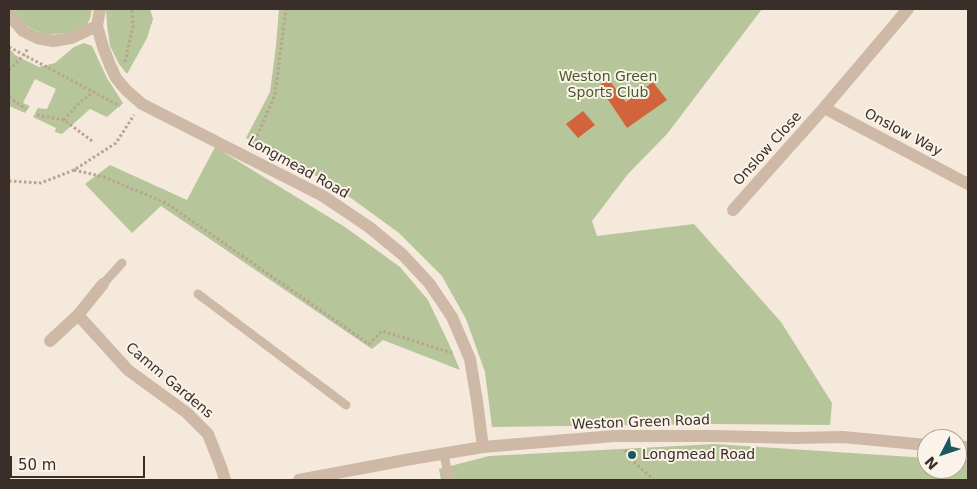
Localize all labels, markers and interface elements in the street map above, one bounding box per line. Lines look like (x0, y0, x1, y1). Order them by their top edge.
park label: Weston Green Sports Club (559, 69, 657, 102)
street label: Onslow Way (861, 106, 945, 160)
street label: Onslow Close (730, 109, 806, 189)
street label: Longmead Road (244, 133, 352, 203)
street label: Camm Gardens (122, 340, 216, 422)
street label: Weston Green Road (572, 412, 710, 434)
north arrow (917, 429, 967, 479)
scale bar (12, 446, 148, 478)
place label: Longmead Road (642, 447, 755, 463)
marker: Longmead Road (626, 449, 638, 461)
text: N (922, 454, 941, 473)
text: 50 m (18, 456, 56, 474)

